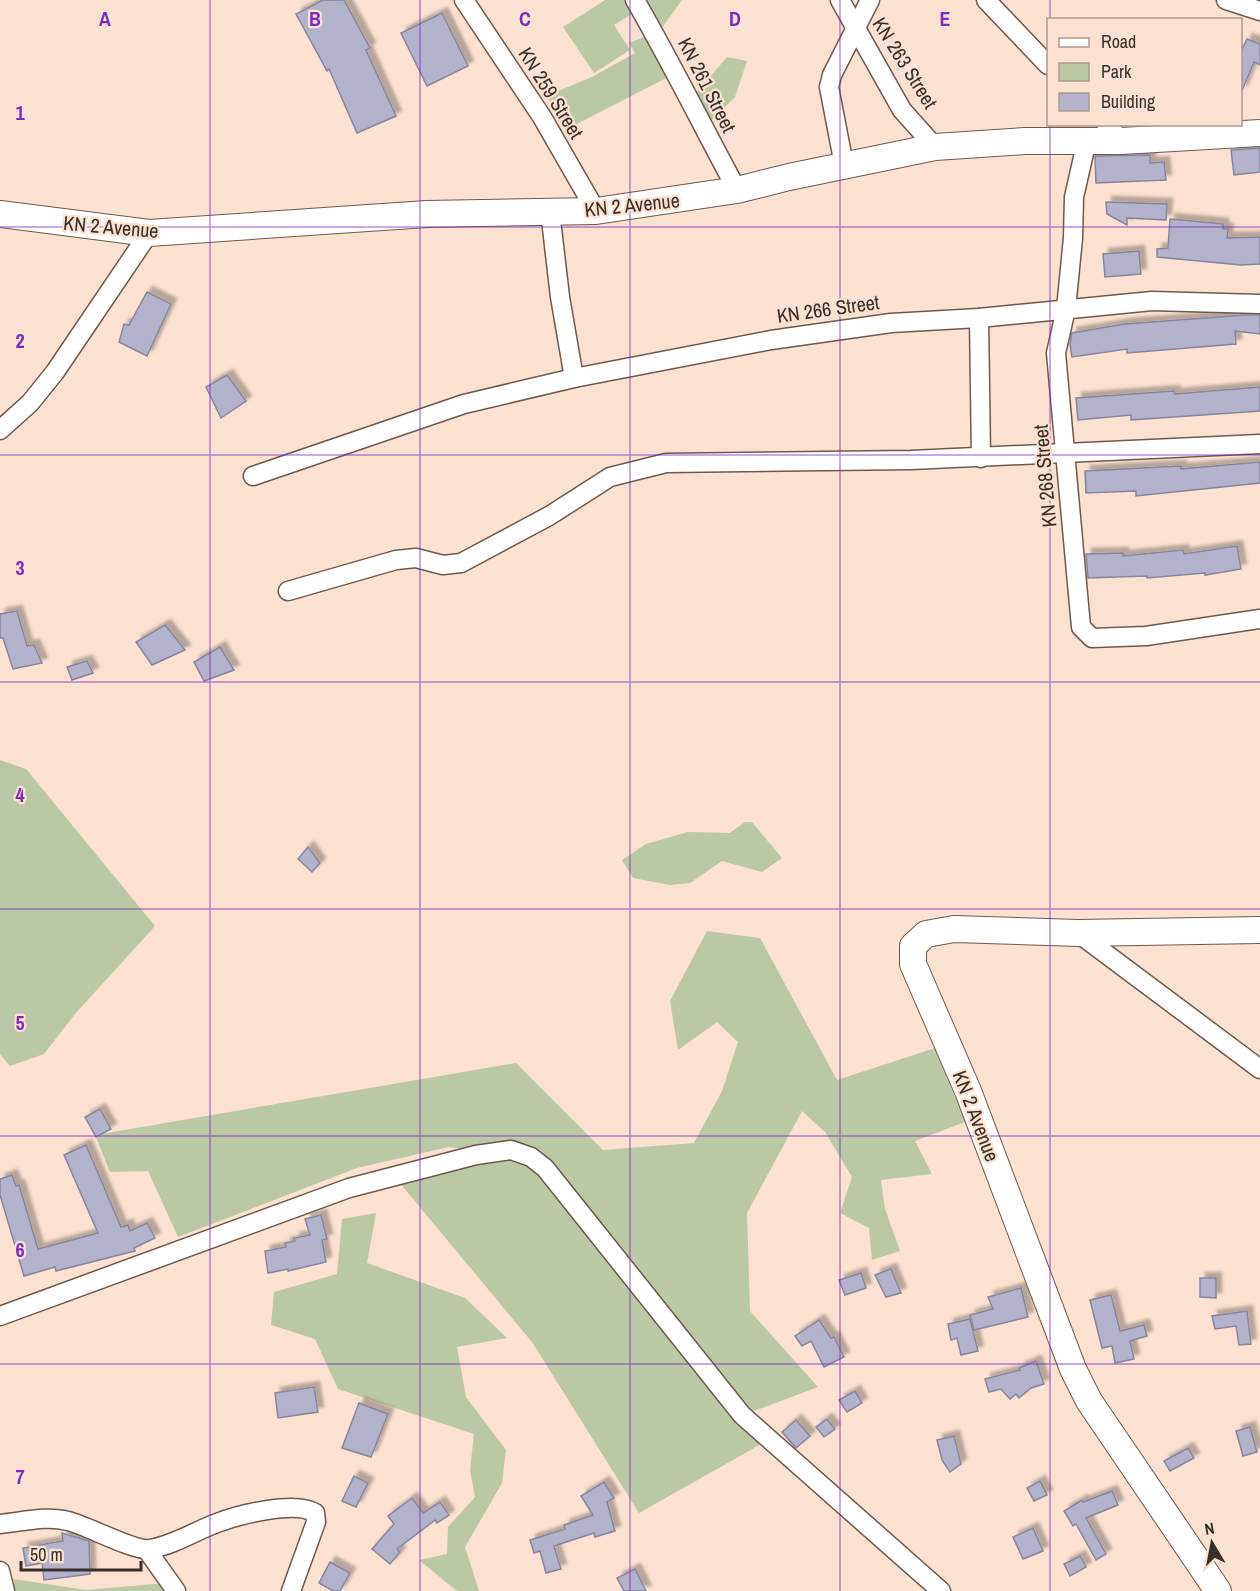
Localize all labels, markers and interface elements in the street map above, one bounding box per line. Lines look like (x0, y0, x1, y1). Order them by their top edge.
text: A (99, 5, 111, 32)
text: B (309, 5, 321, 32)
text: C (519, 5, 531, 32)
text: D (729, 5, 741, 32)
text: E (940, 5, 951, 32)
street label: KN 263 Street (867, 12, 944, 114)
legend (1047, 18, 1242, 126)
text: Road (1101, 29, 1136, 54)
street label: KN 261 Street (672, 33, 743, 137)
street label: KN 259 Street (513, 42, 590, 144)
text: Park (1101, 59, 1132, 84)
text: Building (1101, 89, 1156, 114)
text: 1 (15, 99, 25, 126)
street label: KN 2 Avenue (583, 186, 681, 223)
street label: KN 2 Avenue (62, 209, 160, 244)
street label: KN 266 Street (775, 288, 881, 329)
text: 2 (15, 327, 25, 354)
street label: KN 268 Street (1027, 423, 1062, 529)
text: 3 (15, 554, 25, 581)
text: 4 (15, 781, 25, 808)
text: 5 (15, 1009, 25, 1036)
street label: KN 2 Avenue (947, 1066, 1006, 1165)
text: 6 (15, 1236, 25, 1263)
text: 7 (15, 1463, 25, 1490)
north arrow (1182, 1513, 1242, 1573)
text: N (1203, 1517, 1216, 1540)
scale bar (21, 1534, 141, 1572)
text: 50 m (30, 1542, 63, 1567)

